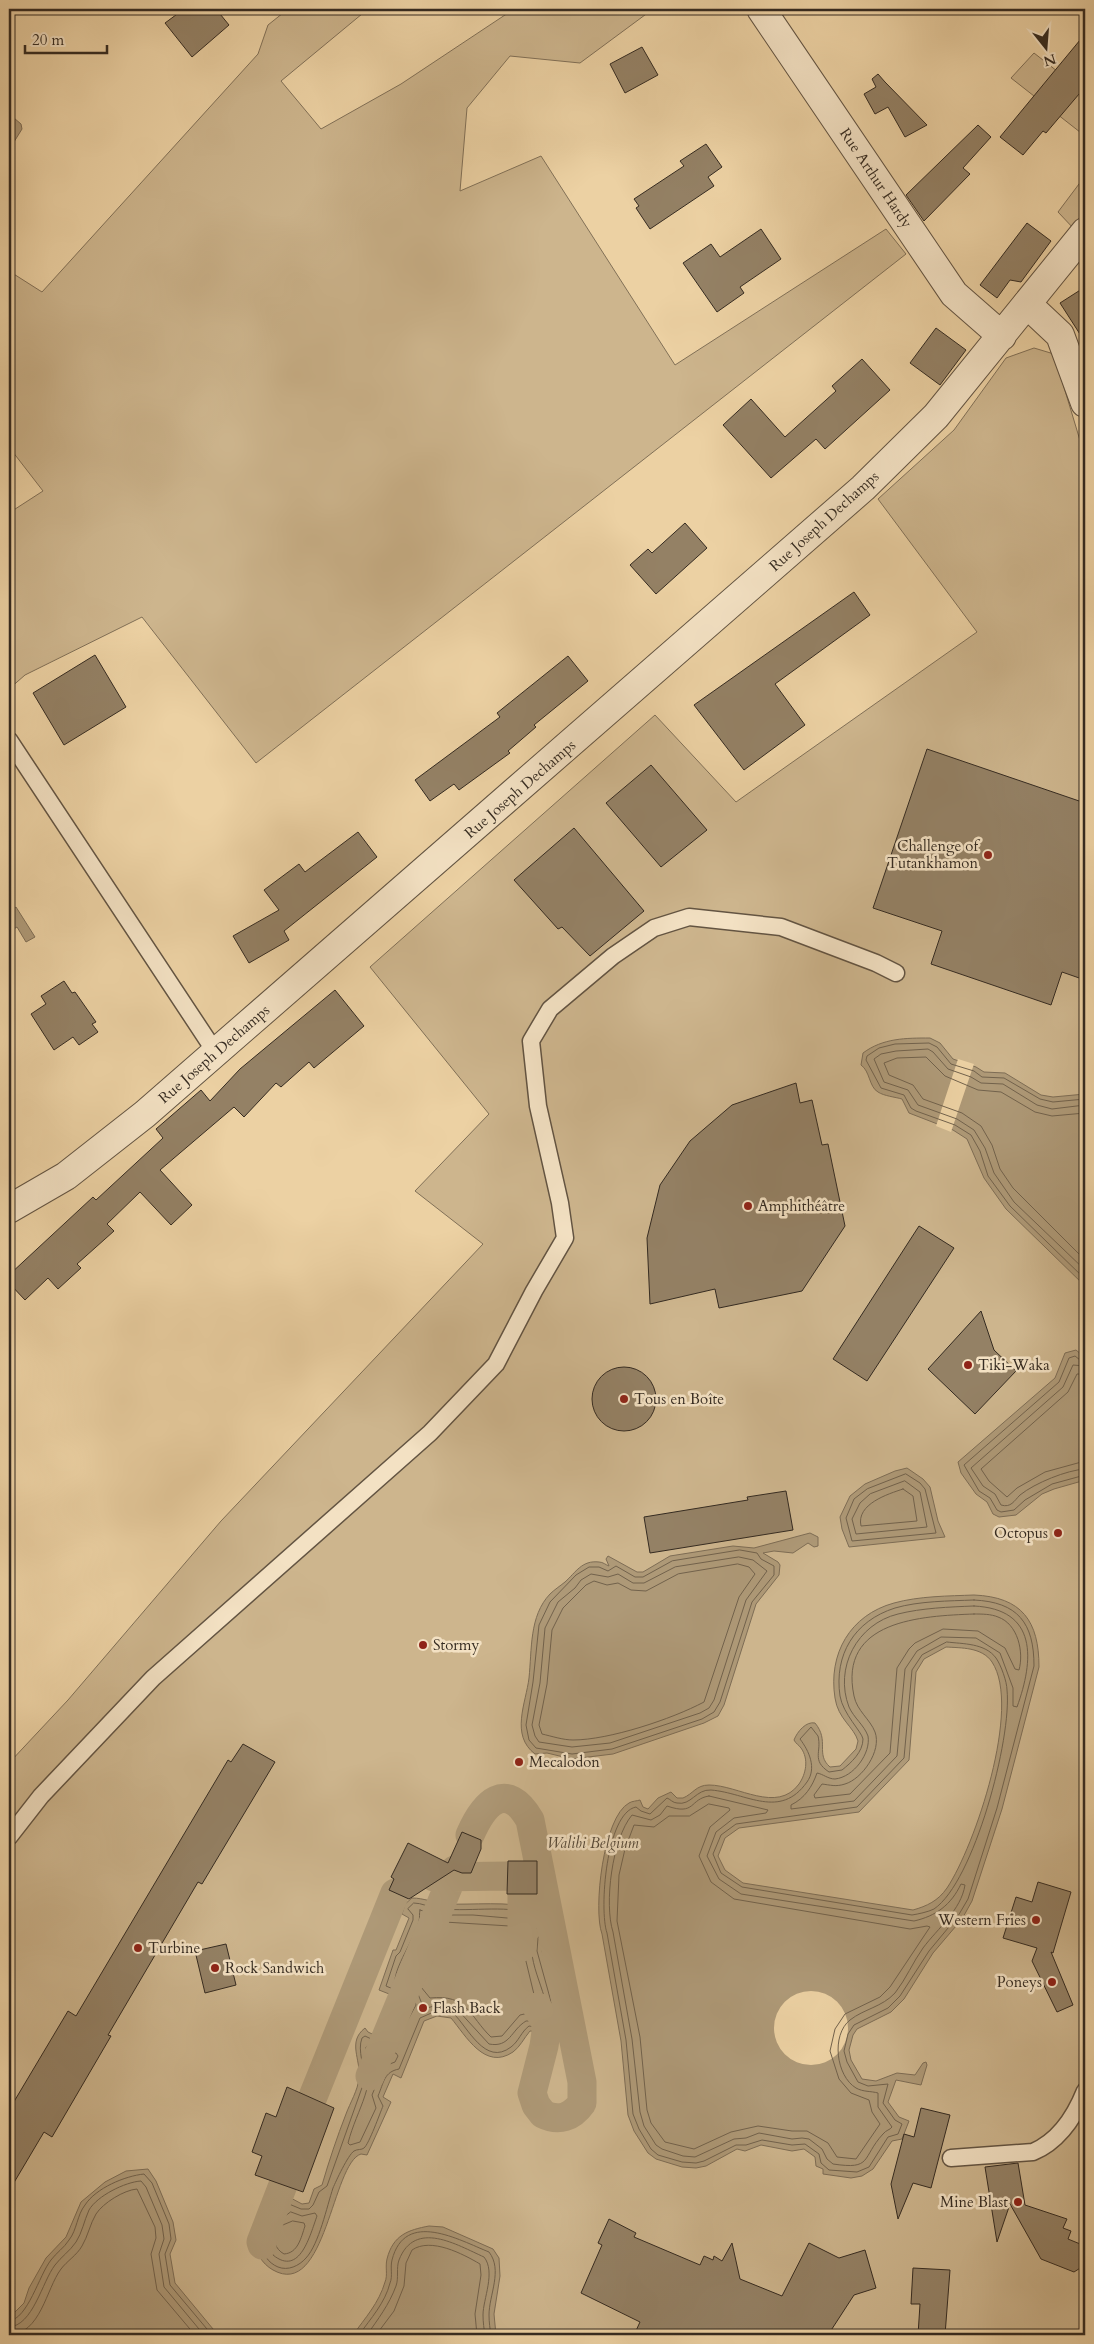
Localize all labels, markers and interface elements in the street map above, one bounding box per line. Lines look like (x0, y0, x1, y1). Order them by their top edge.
scale bar (25, 22, 108, 54)
north arrow (1022, 22, 1072, 72)
text: 20 m (32, 30, 64, 50)
text: N (1041, 49, 1058, 71)
street label: Rue Arthur Hardy (835, 124, 917, 232)
street label: Rue Joseph Dechamps (765, 466, 883, 576)
street label: Rue Joseph Dechamps (460, 735, 580, 843)
place label: Challenge of Tutankhamon (887, 836, 980, 873)
marker: Challenge of Tutankhamon (982, 849, 994, 861)
street label: Rue Joseph Dechamps (154, 1000, 274, 1108)
place label: Amphithéâtre (758, 1196, 845, 1216)
marker: Amphithéâtre (742, 1200, 754, 1212)
place label: Tiki-Waka (978, 1355, 1050, 1375)
marker: Tiki-Waka (962, 1359, 974, 1371)
place label: Tous en Boîte (634, 1389, 724, 1409)
marker: Tous en Boîte (618, 1393, 630, 1405)
place label: Octopus (994, 1523, 1048, 1543)
marker: Octopus (1052, 1527, 1064, 1539)
place label: Stormy (433, 1635, 480, 1655)
marker: Stormy (417, 1639, 429, 1651)
place label: Mecalodon (529, 1752, 600, 1772)
marker: Mecalodon (513, 1756, 525, 1768)
park label: Walibi Belgium (547, 1833, 640, 1853)
place label: Western Fries (937, 1910, 1026, 1930)
marker: Western Fries (1030, 1914, 1042, 1926)
place label: Turbine (148, 1938, 200, 1958)
marker: Turbine (132, 1942, 144, 1954)
place label: Rock Sandwich (225, 1958, 325, 1978)
marker: Rock Sandwich (209, 1962, 221, 1974)
place label: Poneys (997, 1972, 1042, 1992)
marker: Poneys (1046, 1976, 1058, 1988)
place label: Flash Back (433, 1998, 501, 2018)
marker: Flash Back (417, 2002, 429, 2014)
place label: Mine Blast (940, 2192, 1008, 2212)
marker: Mine Blast (1012, 2196, 1024, 2208)

